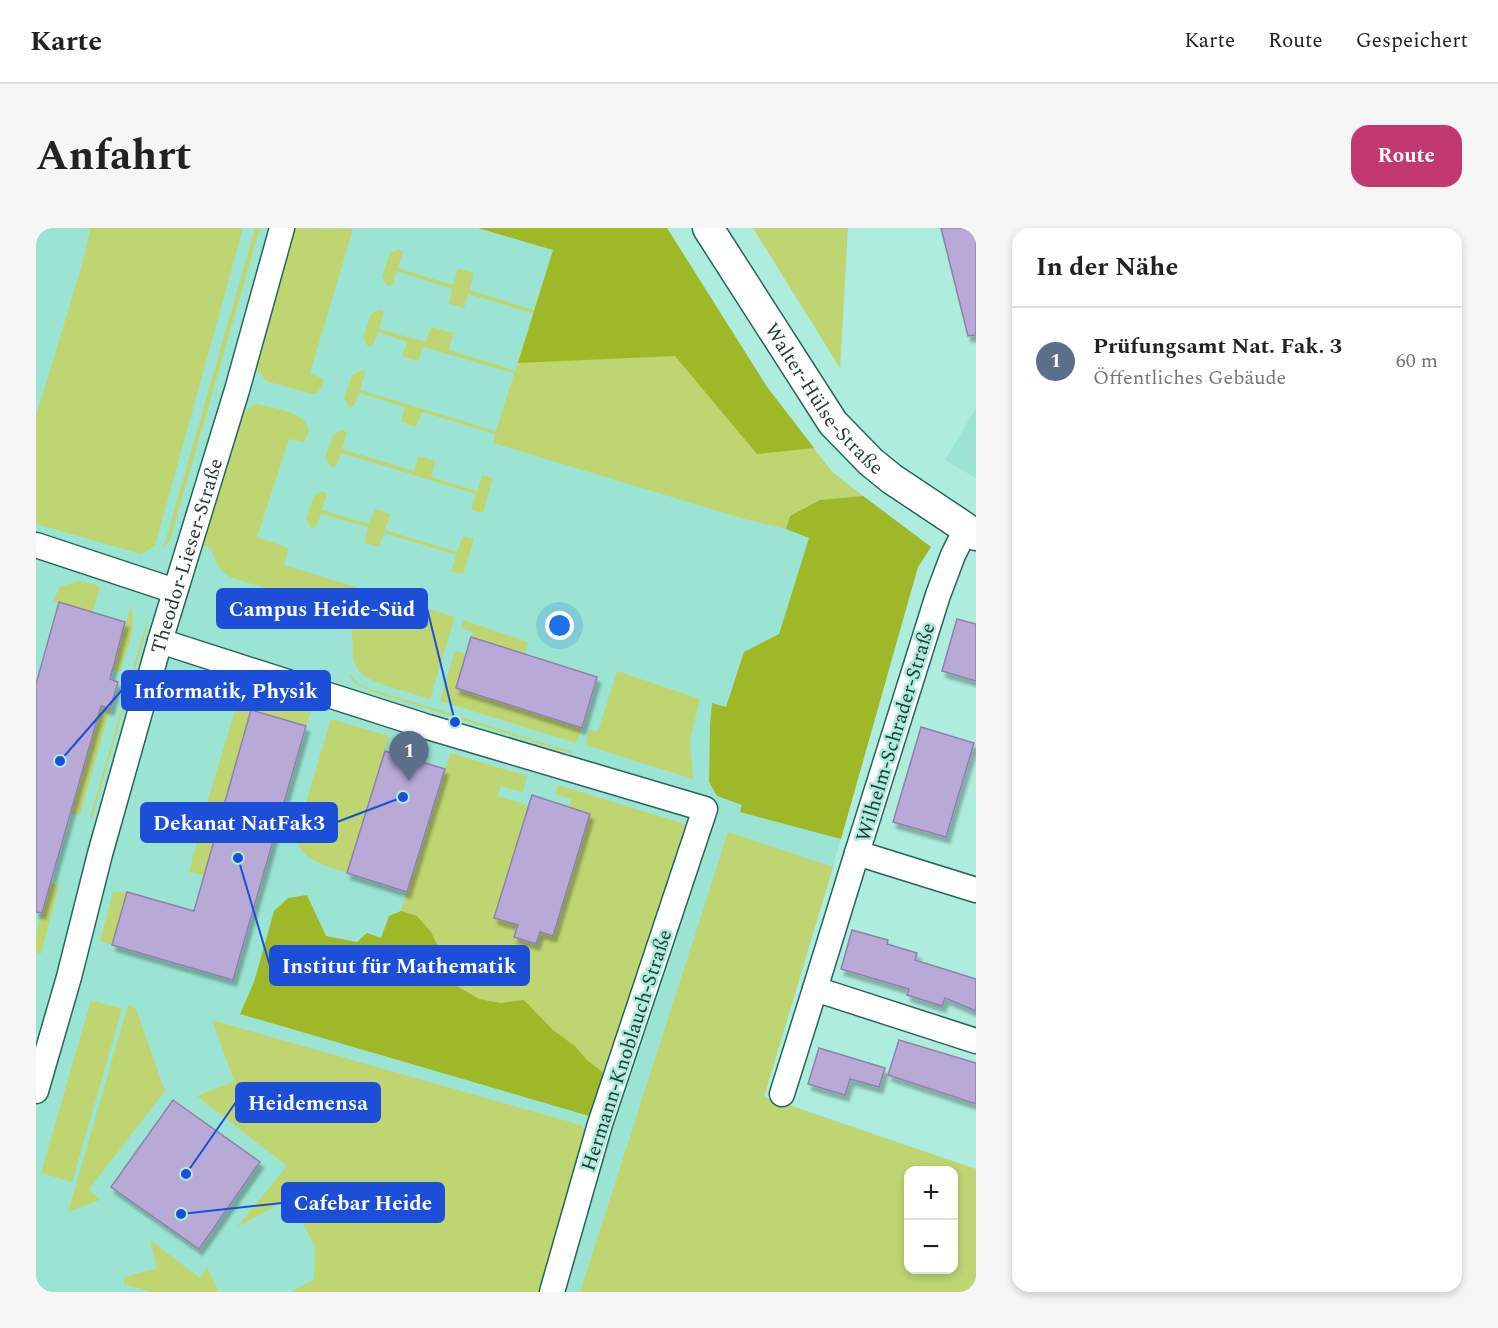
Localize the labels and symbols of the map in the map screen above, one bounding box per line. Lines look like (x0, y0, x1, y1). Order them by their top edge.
street label: Walter-Hülse-Straße (757, 317, 890, 483)
street label: Theodor-Lieser-Straße (143, 455, 231, 657)
callout: Campus Heide-Süd (217, 589, 427, 628)
text: Campus Heide-Süd (229, 594, 415, 626)
your location (545, 611, 574, 640)
street label: Wilhelm-Schrader-Straße (848, 619, 944, 845)
callout: Informatik, Physik (122, 671, 330, 710)
text: Informatik, Physik (134, 676, 318, 708)
pin: 1 (390, 732, 428, 781)
callout: Dekanat NatFak3 (141, 803, 337, 842)
text: Dekanat NatFak3 (153, 808, 325, 840)
street label: Hermann-Knoblauch-Straße (574, 925, 680, 1175)
callout: Institut für Mathematik (270, 946, 529, 985)
text: Institut für Mathematik (282, 951, 517, 983)
callout: Heidemensa (236, 1083, 380, 1122)
text: Heidemensa (248, 1088, 368, 1120)
callout: Cafebar Heide (282, 1183, 444, 1222)
text: Cafebar Heide (294, 1188, 432, 1220)

